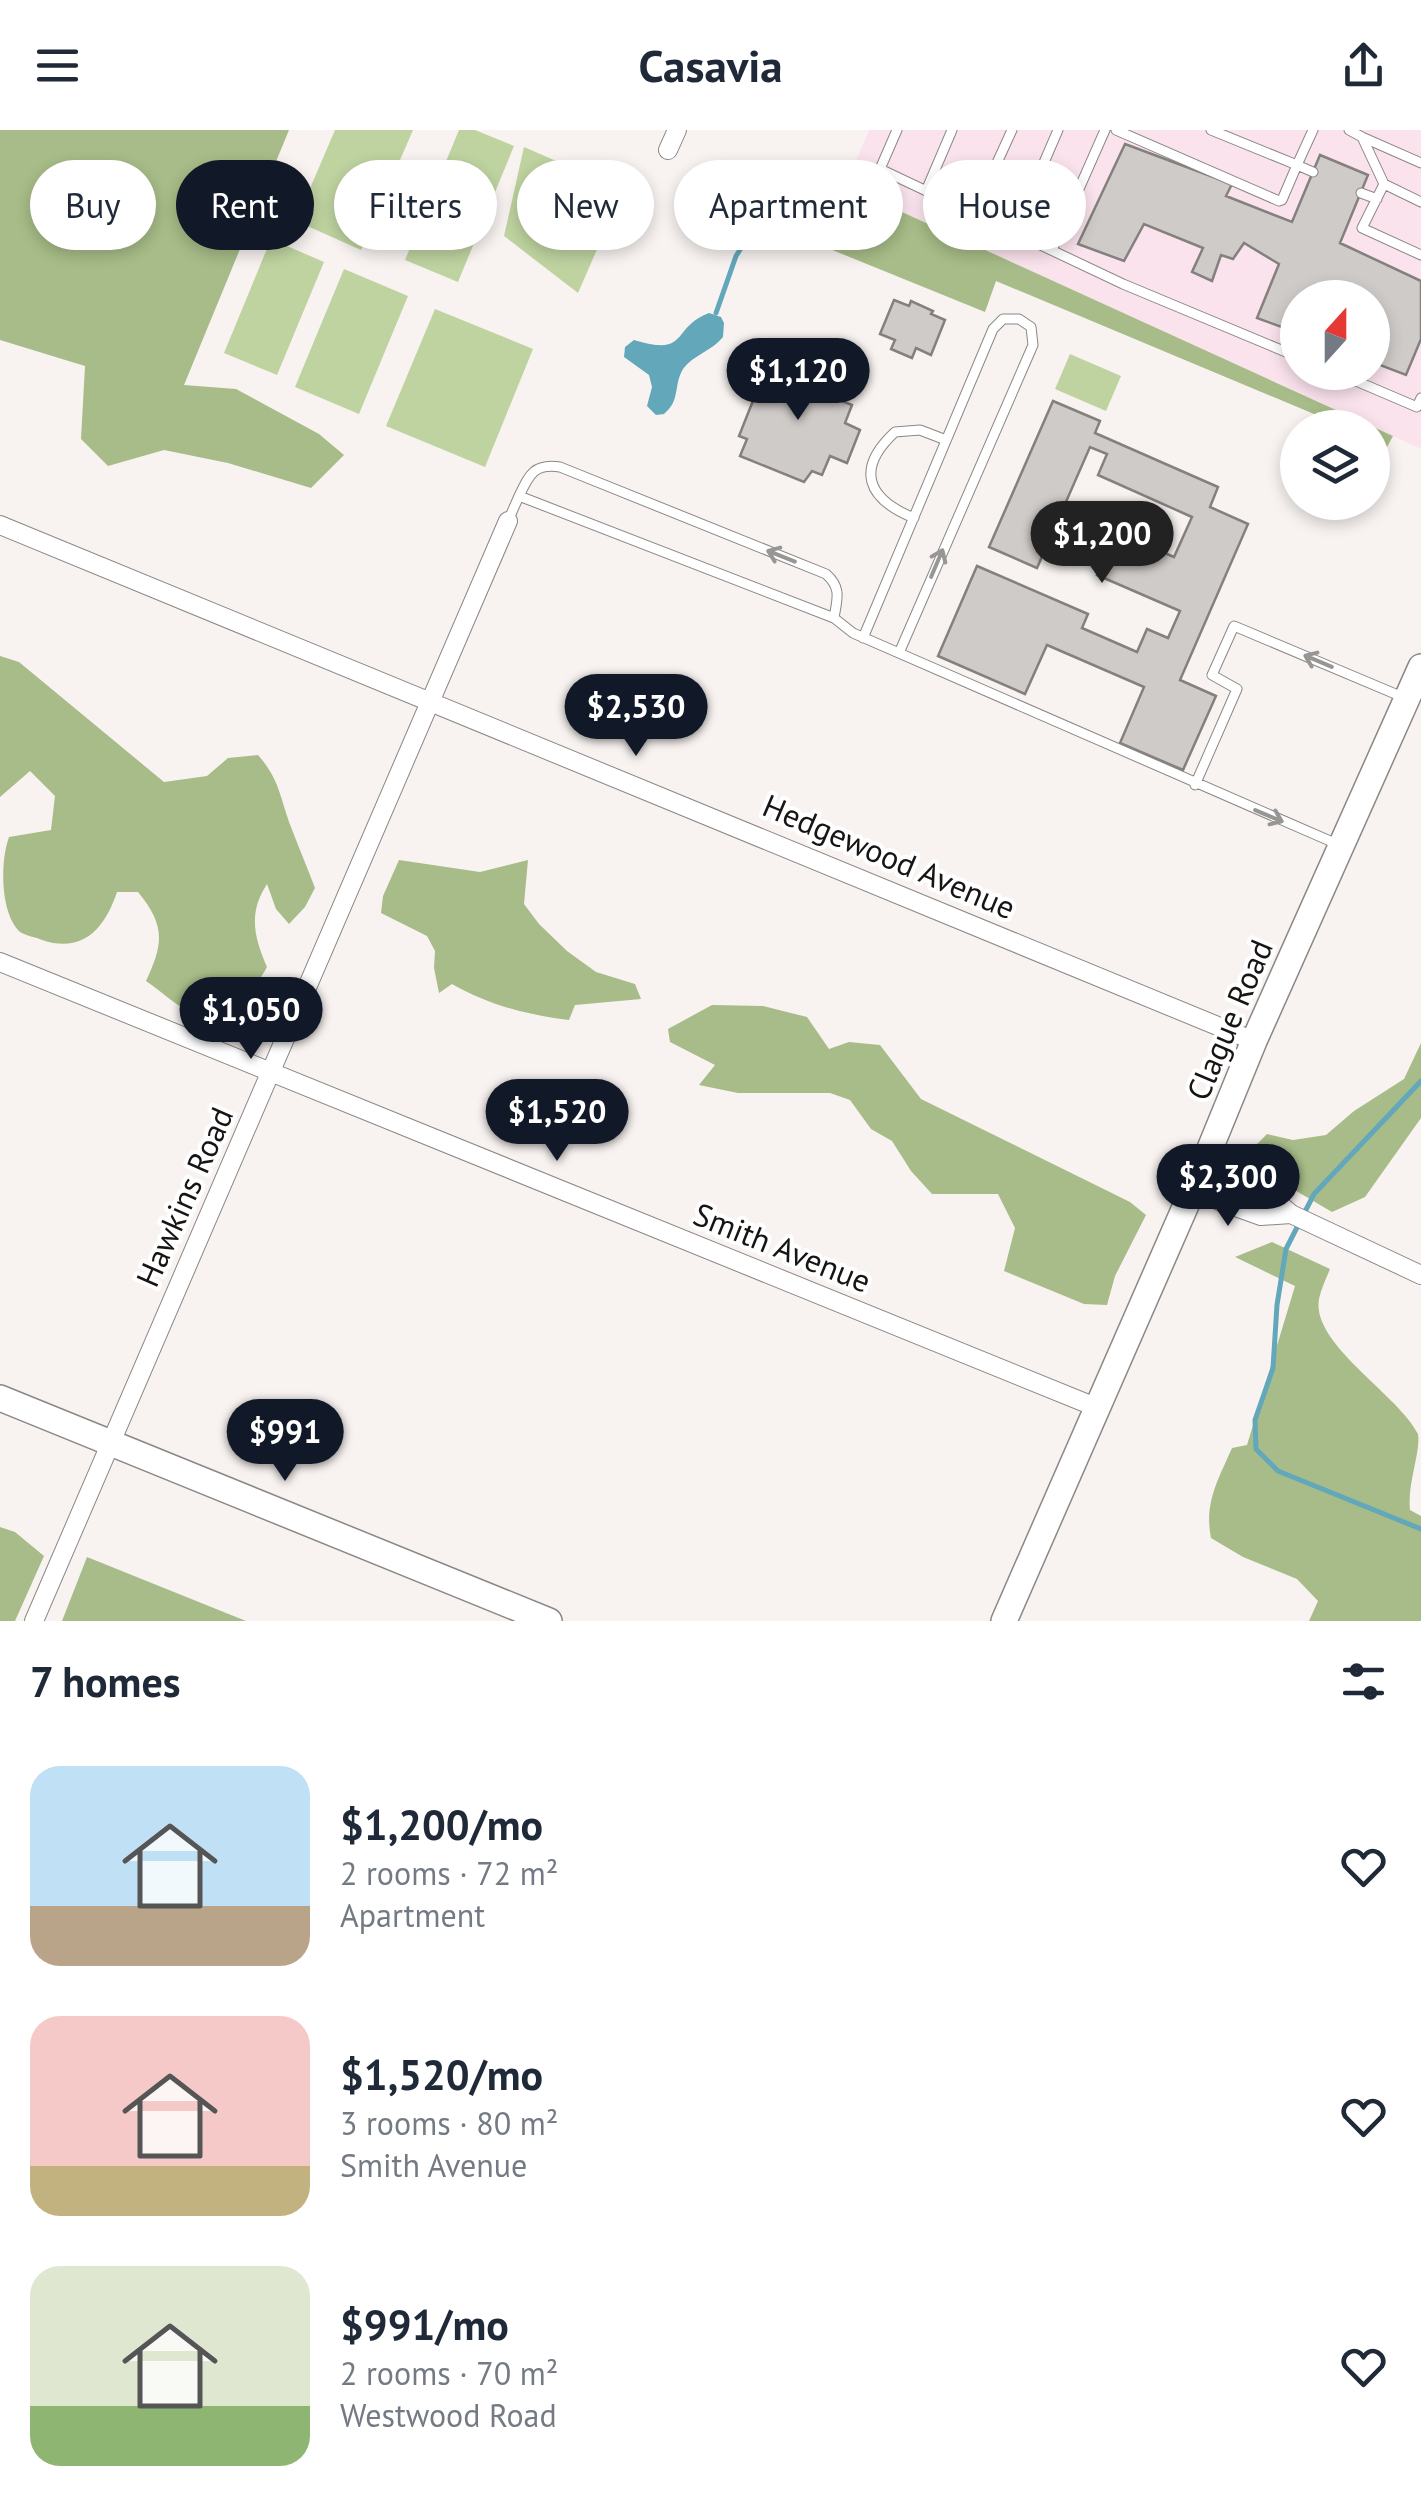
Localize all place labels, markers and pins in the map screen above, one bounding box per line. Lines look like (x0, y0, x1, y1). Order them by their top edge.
pin: $1,120 (717, 338, 879, 423)
pin: $1,200 (1021, 501, 1183, 586)
pin: $2,530 (555, 674, 717, 759)
pin: $1,050 (170, 977, 332, 1062)
pin: $1,520 (476, 1079, 638, 1164)
pin: $2,300 (1147, 1144, 1309, 1229)
pin: $991 (226, 1399, 344, 1484)

